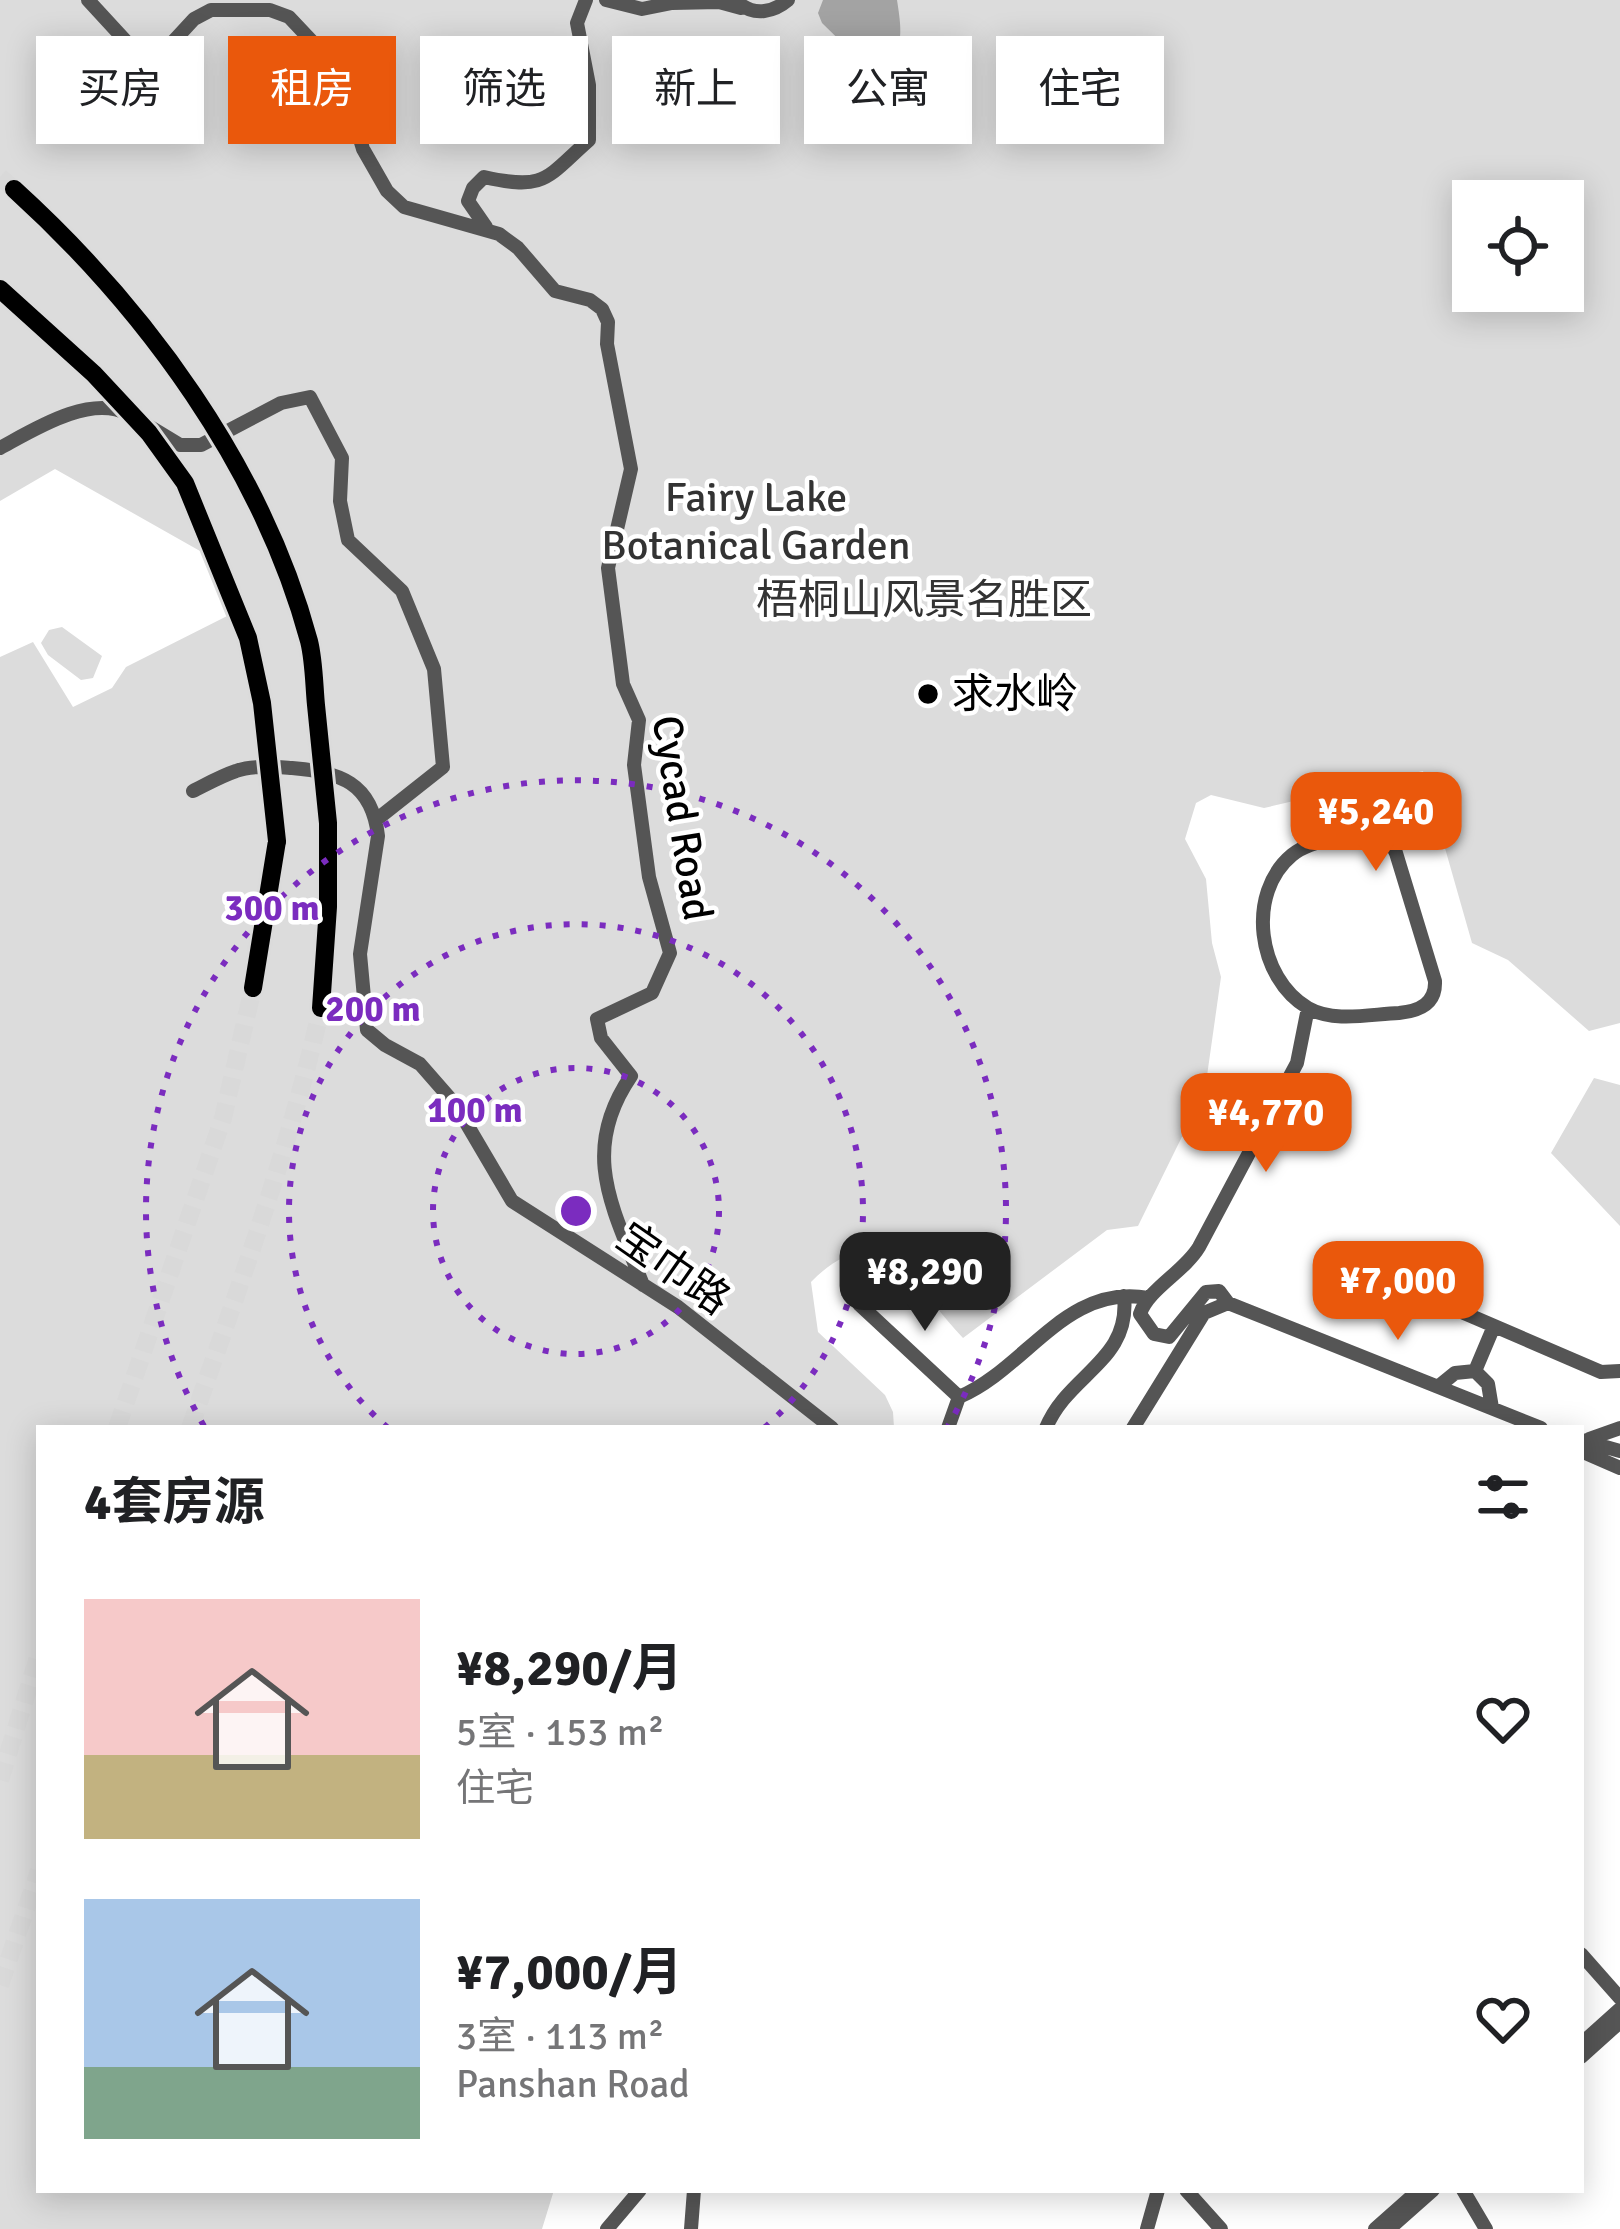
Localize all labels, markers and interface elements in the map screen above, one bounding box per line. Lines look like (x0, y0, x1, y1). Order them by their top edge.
chip: 买房 (36, 36, 204, 144)
chip: 租房 (228, 36, 396, 144)
chip: 筛选 (420, 36, 588, 144)
chip: 新上 (612, 36, 780, 144)
chip: 公寓 (804, 36, 972, 144)
chip: 住宅 (996, 36, 1164, 144)
map controls (1452, 180, 1584, 312)
button: locate (1452, 180, 1584, 312)
park label: Fairy Lake Botanical Garden (601, 472, 911, 571)
park label: 梧桐山风景名胜区 (756, 575, 1092, 626)
place label: 求水岭 (952, 669, 1078, 720)
marker: 求水岭 (915, 681, 941, 707)
street label: Cycad Road (641, 712, 723, 924)
pin: ¥5,240 (1278, 772, 1474, 874)
text: ¥5,240 (1318, 787, 1434, 835)
text: 300 m (224, 886, 320, 931)
text: 200 m (325, 987, 421, 1032)
pin: ¥4,770 (1168, 1073, 1364, 1175)
text: 100 m (427, 1088, 523, 1133)
text: ¥4,770 (1208, 1088, 1324, 1136)
centre of rings (555, 1190, 597, 1232)
street label: 宝巾路 (607, 1212, 739, 1326)
pin: ¥8,290 (827, 1232, 1023, 1334)
pin: ¥7,000 (1300, 1241, 1496, 1343)
text: ¥8,290 (867, 1247, 983, 1295)
text: ¥7,000 (1340, 1256, 1456, 1304)
icon: filters (1470, 1464, 1536, 1530)
text: 4套房源 (84, 1471, 265, 1534)
text: ¥8,290/月 (456, 1637, 683, 1700)
icon: home (180, 1647, 324, 1791)
icon: heart (1470, 1686, 1536, 1752)
text: 5室 · 153 m² (456, 1708, 664, 1756)
text: 住宅 (456, 1764, 534, 1812)
text: ¥7,000/月 (456, 1941, 683, 2004)
icon: home (180, 1947, 324, 2091)
icon: heart (1470, 1986, 1536, 2052)
text: 3室 · 113 m² (456, 2012, 664, 2060)
text: Panshan Road (456, 2060, 690, 2108)

